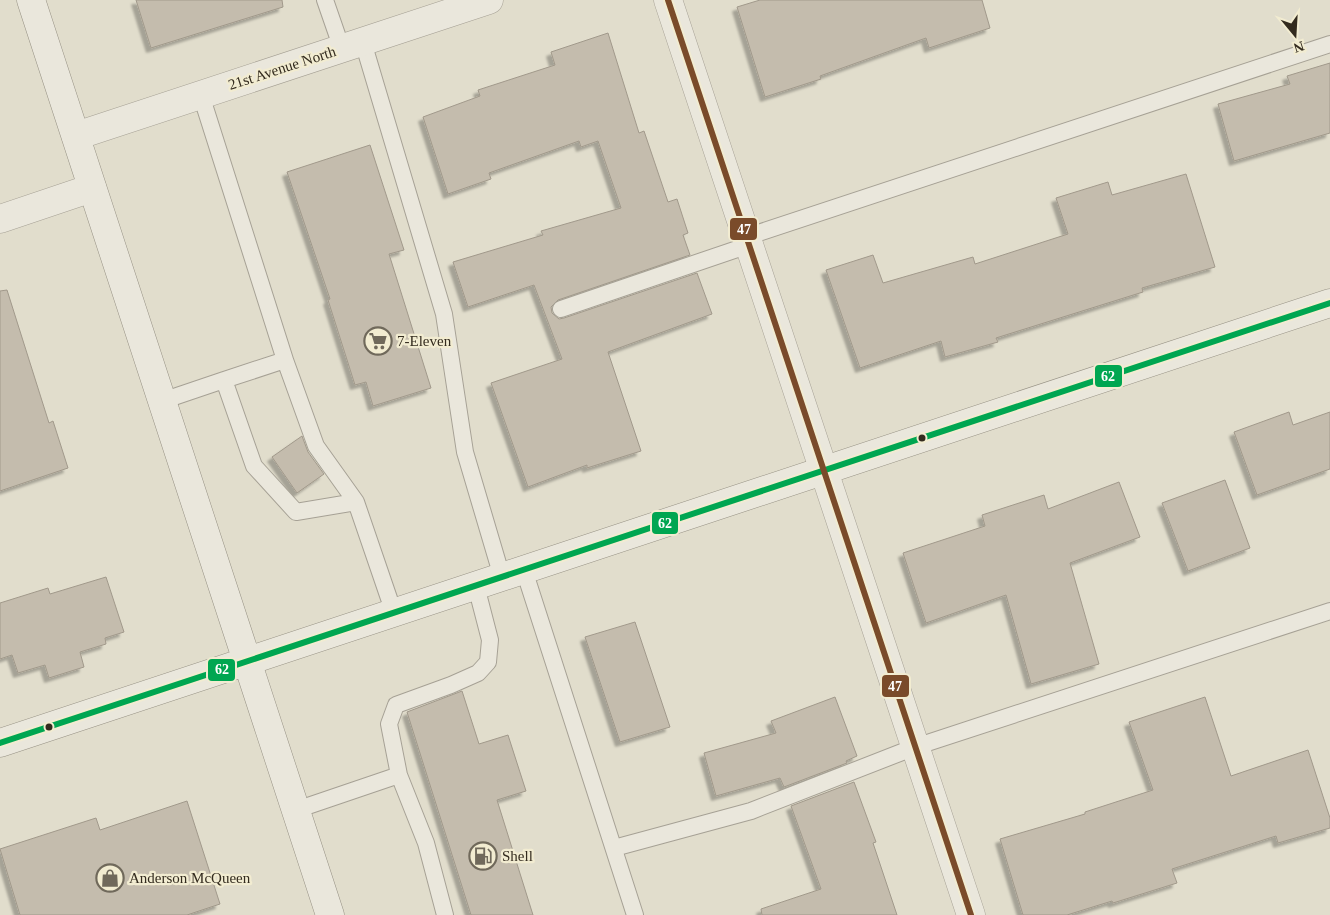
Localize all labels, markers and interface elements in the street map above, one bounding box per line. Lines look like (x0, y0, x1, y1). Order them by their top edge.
north arrow (1270, 10, 1320, 60)
text: N (1292, 38, 1306, 56)
street label: 21st Avenue North (226, 43, 338, 93)
line badge: 47 (729, 217, 758, 241)
text: 47 (737, 222, 751, 237)
supermarket icon: 7-Eleven (363, 326, 393, 356)
place label: 7-Eleven (397, 333, 452, 349)
line badge: 62 (1094, 364, 1123, 388)
text: 62 (1101, 369, 1115, 384)
unlabelled marker (917, 433, 927, 443)
line badge: 62 (651, 511, 679, 535)
text: 62 (658, 516, 672, 531)
line badge: 62 (207, 658, 236, 682)
text: 62 (215, 662, 229, 677)
line badge: 47 (881, 674, 910, 698)
text: 47 (888, 679, 902, 694)
unlabelled marker (44, 722, 54, 732)
fuel station icon: Shell (468, 841, 498, 871)
place label: Shell (502, 848, 533, 864)
shop icon: Anderson McQueen (95, 863, 125, 893)
place label: Anderson McQueen (129, 870, 251, 886)

